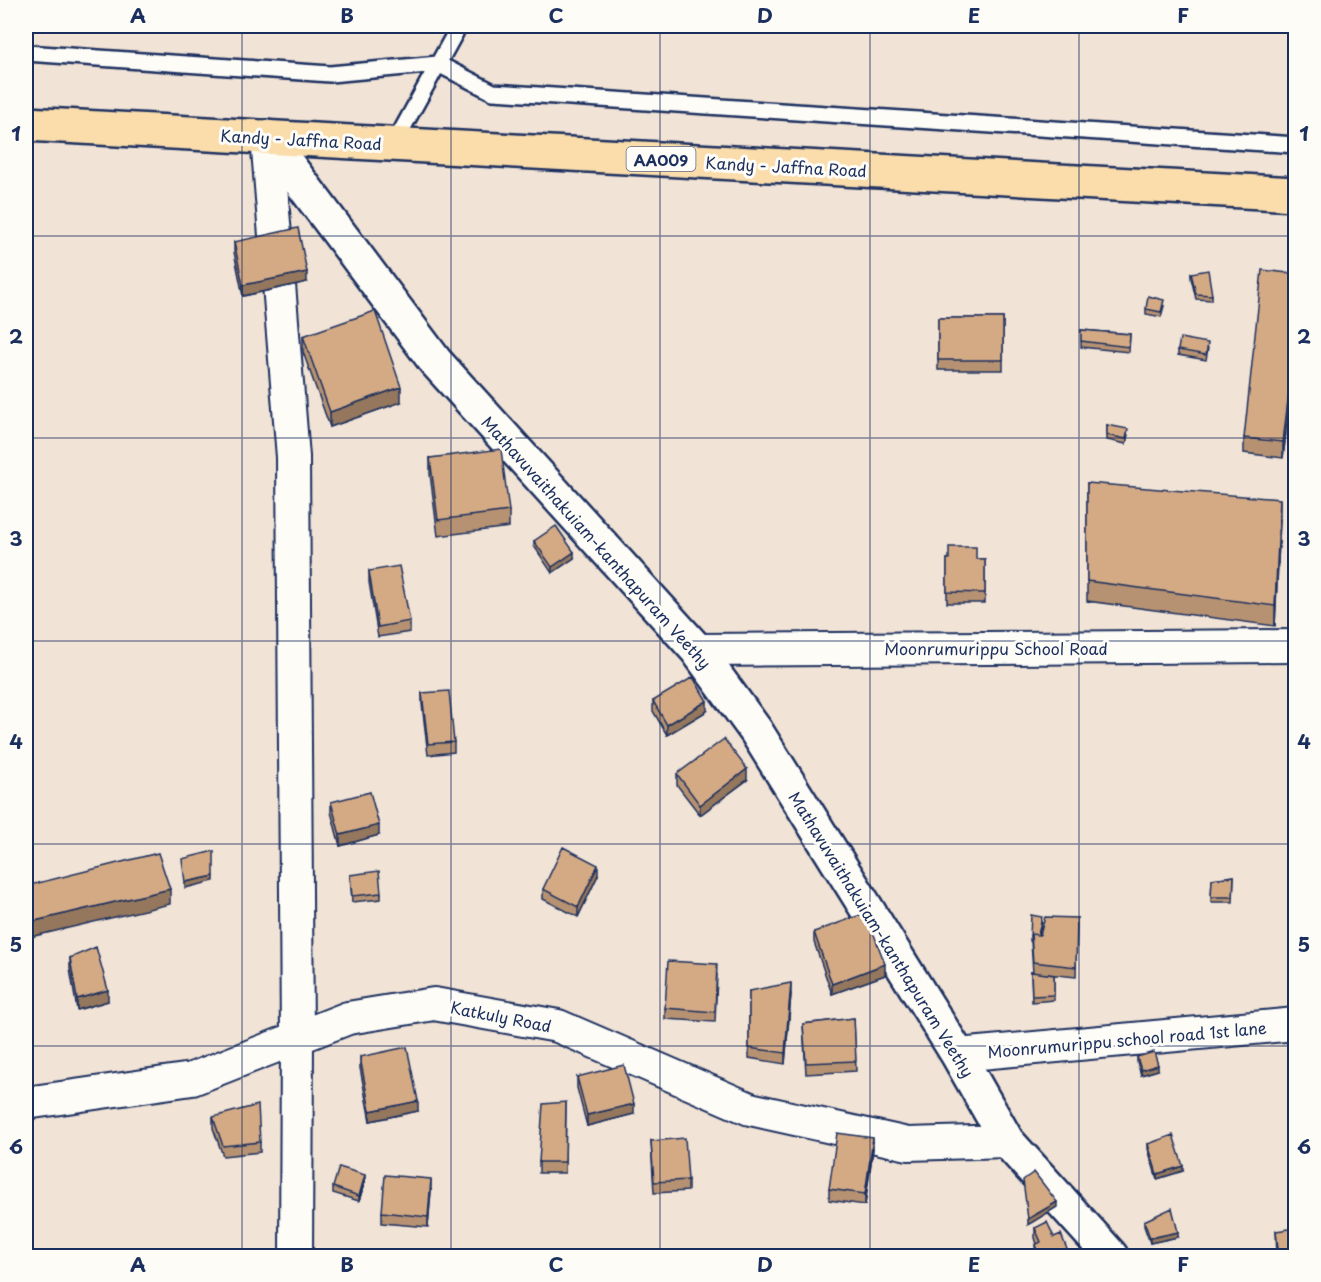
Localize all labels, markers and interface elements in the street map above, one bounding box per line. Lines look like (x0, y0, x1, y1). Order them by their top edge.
text: A (130, 0, 146, 30)
text: B (340, 0, 354, 30)
text: C (548, 0, 564, 30)
text: D (757, 0, 773, 30)
text: E (968, 0, 980, 30)
text: F (1177, 0, 1189, 30)
text: 1 (11, 118, 21, 148)
text: 1 (1299, 118, 1309, 148)
street label: Kandy - Jaffna Road (220, 123, 382, 155)
road number: AA009 (626, 147, 696, 171)
street label: Kandy - Jaffna Road (705, 150, 867, 182)
text: 2 (9, 321, 23, 351)
text: 2 (1297, 321, 1311, 351)
street label: Mathavuvaithakuiam-kanthapuram Veethy (477, 410, 717, 674)
text: 3 (9, 523, 23, 553)
text: 3 (1297, 523, 1311, 553)
street label: Moonrumurippu School Road (884, 636, 1108, 660)
text: 4 (9, 726, 23, 756)
text: 4 (1297, 726, 1311, 756)
street label: Mathavuvaithakuiam-kanthapuram Veethy (784, 786, 980, 1082)
text: 5 (10, 929, 22, 959)
text: 5 (1298, 929, 1310, 959)
street label: Katkuly Road (449, 994, 553, 1038)
street label: Moonrumurippu school road 1st lane (986, 1015, 1268, 1063)
text: 6 (9, 1131, 23, 1161)
text: 6 (1297, 1131, 1311, 1161)
text: A (130, 1249, 146, 1279)
text: B (340, 1249, 354, 1279)
text: C (548, 1249, 564, 1279)
text: D (757, 1249, 773, 1279)
text: E (968, 1249, 980, 1279)
text: F (1177, 1249, 1189, 1279)

